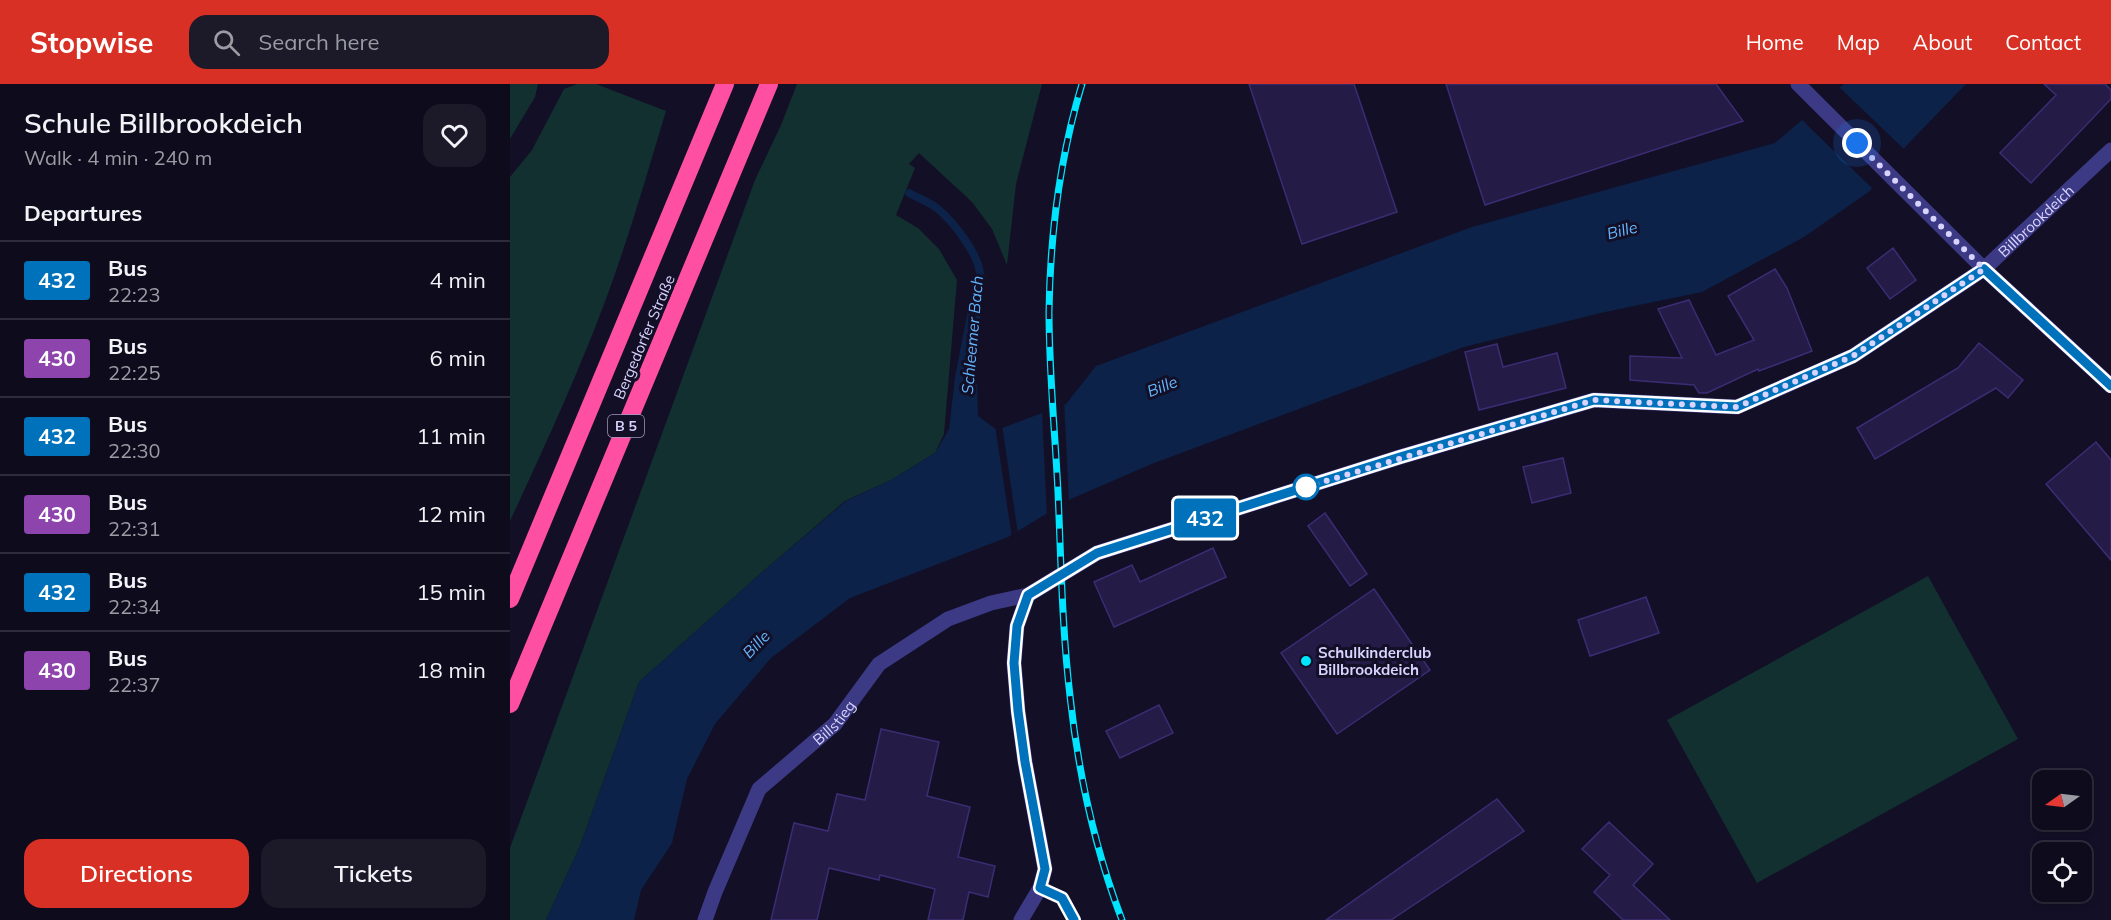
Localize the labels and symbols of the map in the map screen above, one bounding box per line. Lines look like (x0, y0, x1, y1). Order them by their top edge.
your location (1842, 128, 1872, 158)
street label: Billbrookdeich (1994, 181, 2078, 261)
water label: Bille (1605, 216, 1640, 243)
street label: Bergedorfer Straße (609, 272, 679, 402)
water label: Schleemer Bach (957, 275, 987, 395)
water label: Bille (1144, 371, 1180, 401)
road number: B 5 (608, 415, 644, 437)
unlabelled marker (1293, 474, 1319, 500)
line badge: 432 (1170, 498, 1240, 538)
water label: Bille (738, 626, 774, 662)
place label: Schulkinderclub Billbrookdeich (1318, 643, 1431, 679)
marker: Schulkinderclub Billbrookdeich (1299, 654, 1313, 668)
street label: Billstieg (808, 696, 859, 749)
north arrow (2032, 770, 2092, 830)

